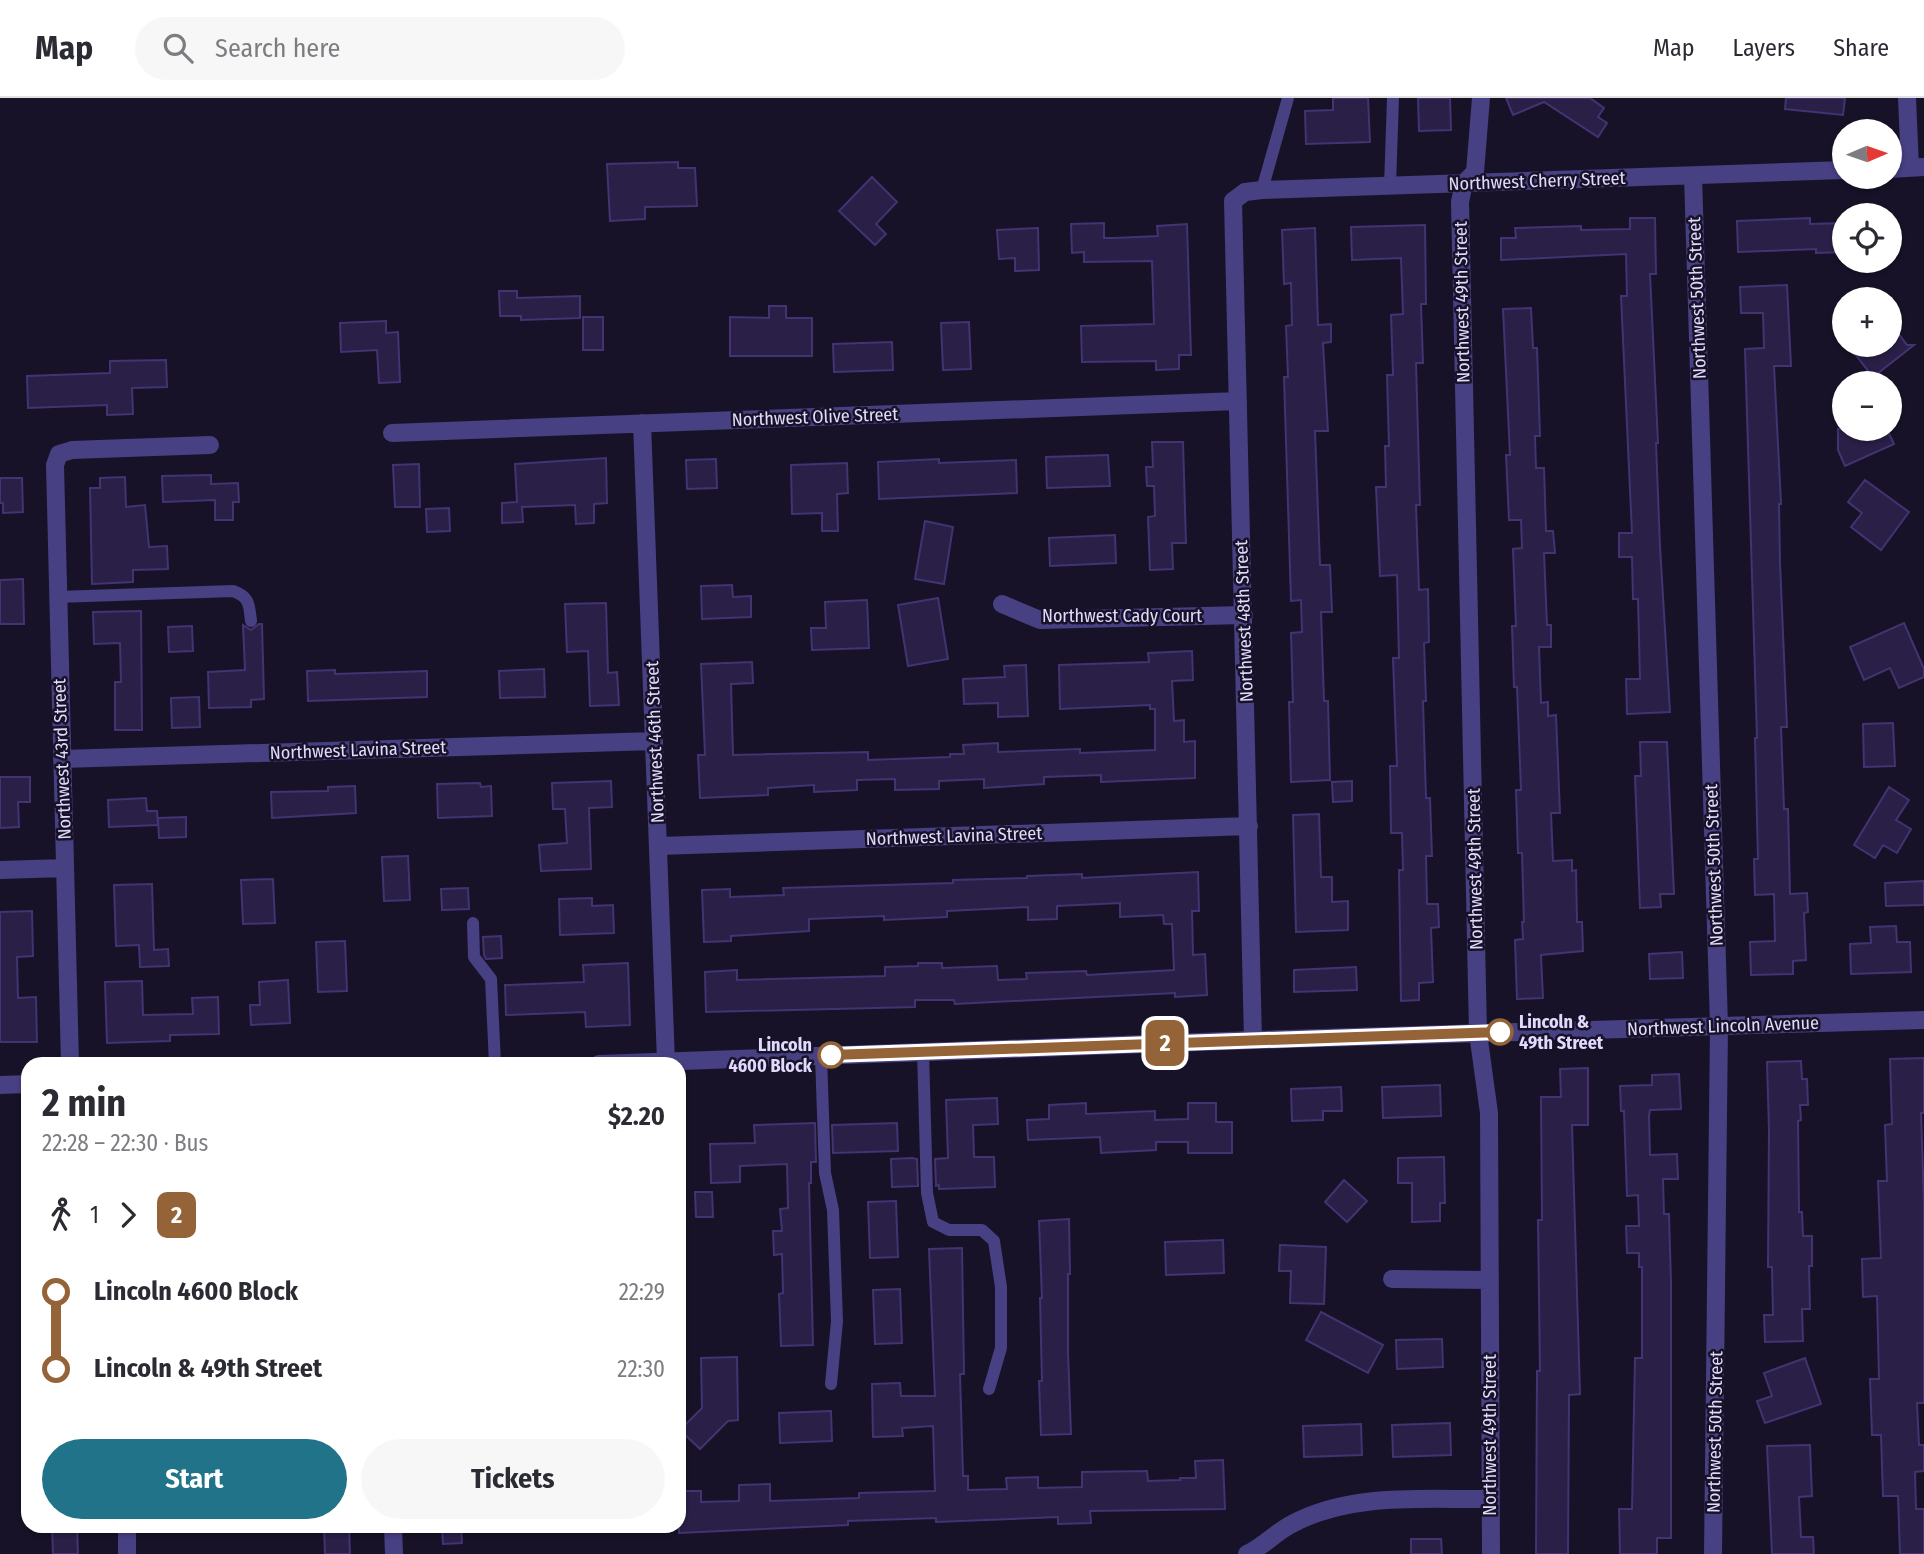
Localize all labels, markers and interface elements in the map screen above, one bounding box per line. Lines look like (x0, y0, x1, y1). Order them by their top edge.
search box (135, 17, 625, 80)
text: Map (35, 28, 93, 68)
icon: search (159, 29, 197, 67)
text: Search here (215, 33, 340, 64)
text: Map (1653, 34, 1695, 62)
text: Layers (1733, 34, 1795, 62)
text: Share (1833, 34, 1889, 62)
north arrow (1832, 119, 1902, 189)
map controls (1832, 119, 1902, 441)
street label: Northwest Cherry Street (1448, 167, 1626, 195)
button: locate (1832, 203, 1902, 273)
street label: Northwest 50th Street (1683, 217, 1711, 379)
street label: Northwest 49th Street (1450, 221, 1474, 383)
button: + (1832, 287, 1902, 357)
button: − (1832, 371, 1902, 441)
street label: Northwest Olive Street (731, 403, 899, 431)
street label: Northwest 48th Street (1230, 539, 1258, 702)
street label: Northwest Cady Court (1042, 605, 1202, 627)
street label: Northwest 46th Street (641, 661, 669, 823)
street label: Northwest 43rd Street (48, 678, 76, 840)
street label: Northwest Lavina Street (270, 736, 447, 764)
street label: Northwest 50th Street (1700, 784, 1728, 946)
street label: Northwest 49th Street (1463, 788, 1487, 950)
street label: Northwest Lavina Street (866, 822, 1043, 850)
place label: Lincoln & 49th Street (1519, 1011, 1604, 1054)
street label: Northwest Lincoln Avenue (1627, 1012, 1819, 1040)
marker: Lincoln & 49th Street (1487, 1019, 1513, 1045)
line badge: 2 (1142, 1020, 1188, 1066)
text: 2 (1159, 1029, 1171, 1057)
place label: Lincoln 4600 Block (728, 1034, 813, 1077)
marker: Lincoln 4600 Block (818, 1042, 844, 1068)
text: 2 min (42, 1080, 126, 1126)
text: $2.20 (608, 1101, 665, 1132)
text: 22:28 – 22:30 · Bus (42, 1129, 208, 1157)
icon: walk (42, 1196, 80, 1234)
icon: forward (109, 1196, 147, 1234)
text: 1 (90, 1201, 99, 1229)
text: 2 (171, 1201, 182, 1229)
text: Lincoln 4600 Block (94, 1276, 298, 1307)
text: 22:29 (619, 1278, 665, 1306)
street label: Northwest 50th Street (1703, 1351, 1727, 1513)
text: Lincoln & 49th Street (94, 1353, 322, 1384)
street label: Northwest 49th Street (1479, 1354, 1501, 1516)
text: 22:30 (617, 1355, 665, 1383)
button: Start (42, 1439, 347, 1519)
button: Tickets (361, 1439, 665, 1519)

